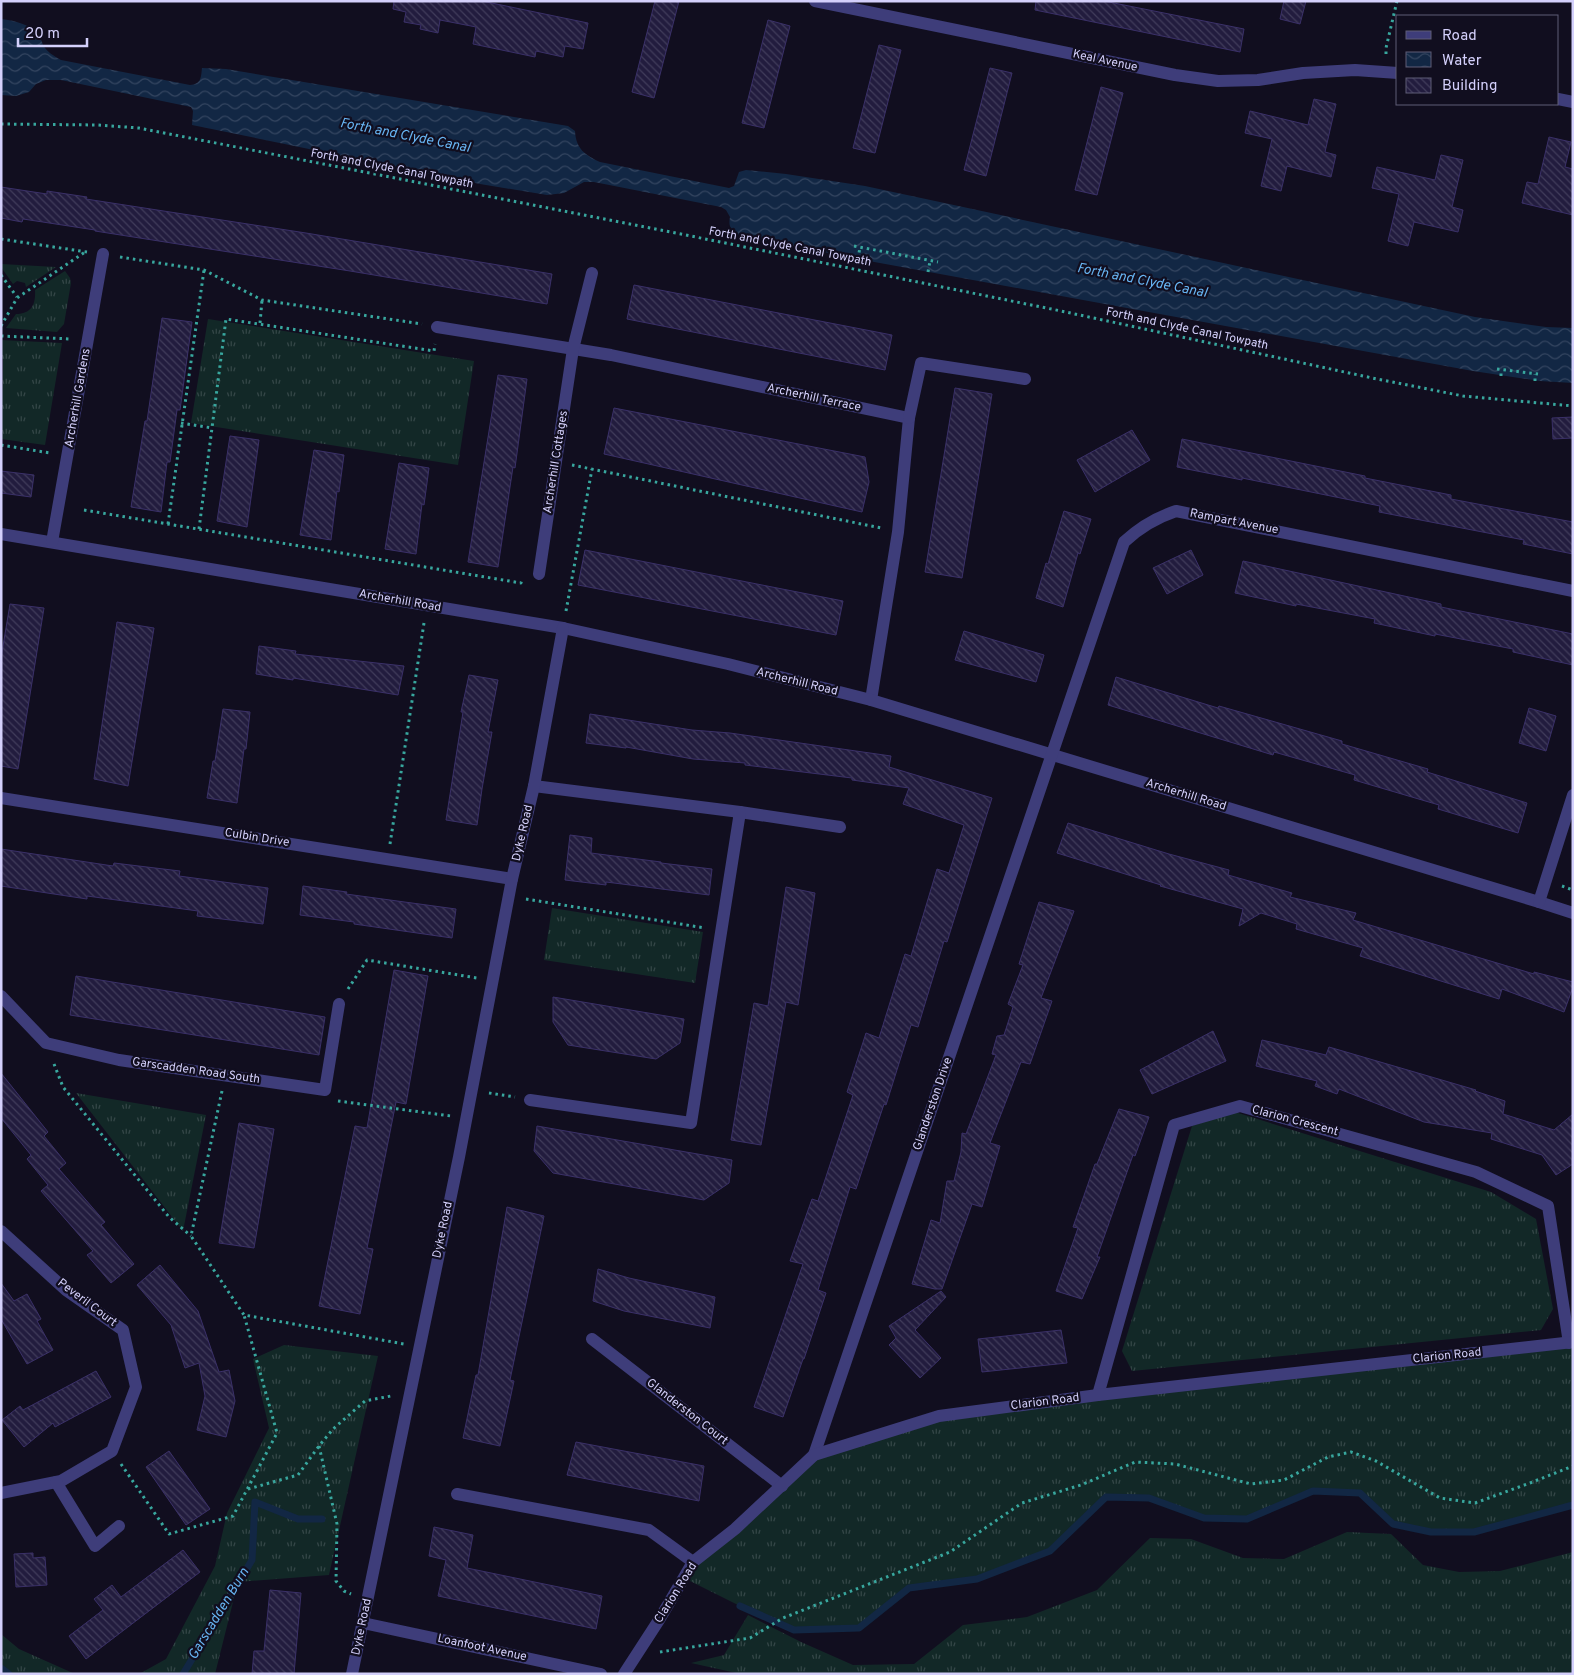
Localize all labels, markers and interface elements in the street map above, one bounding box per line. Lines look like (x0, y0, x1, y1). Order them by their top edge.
scale bar (18, 15, 86, 47)
legend (1396, 15, 1559, 105)
text: 20 m (25, 25, 60, 44)
text: Road (1442, 27, 1477, 46)
street label: Keal Avenue (1071, 46, 1139, 76)
text: Water (1442, 52, 1482, 71)
text: Building (1442, 77, 1497, 96)
water label: Forth and Clyde Canal (339, 115, 473, 157)
street label: Forth and Clyde Canal Towpath (309, 145, 475, 193)
street label: Forth and Clyde Canal Towpath (707, 223, 873, 271)
water label: Forth and Clyde Canal (1076, 260, 1210, 302)
street label: Forth and Clyde Canal Towpath (1104, 304, 1270, 354)
street label: Archerhill Gardens (61, 347, 95, 449)
street label: Archerhill Terrace (766, 380, 862, 416)
street label: Archerhill Cottages (540, 409, 572, 515)
street label: Rampart Avenue (1188, 506, 1280, 538)
street label: Archerhill Road (358, 586, 442, 616)
street label: Archerhill Road (755, 664, 839, 700)
street label: Archerhill Road (1144, 775, 1228, 815)
street label: Dyke Road (509, 803, 537, 863)
street label: Culbin Drive (223, 825, 291, 851)
street label: Garscadden Road South (131, 1054, 261, 1088)
street label: Glanderston Drive (910, 1055, 956, 1153)
street label: Clarion Crescent (1250, 1102, 1340, 1140)
street label: Dyke Road (429, 1200, 457, 1260)
street label: Peveril Court (54, 1275, 120, 1331)
street label: Clarion Road (1412, 1344, 1482, 1368)
street label: Glanderston Court (643, 1375, 731, 1449)
street label: Clarion Road (1010, 1390, 1080, 1414)
street label: Clarion Road (651, 1559, 701, 1627)
water label: Garscadden Burn (185, 1565, 253, 1663)
street label: Dyke Road (348, 1597, 376, 1657)
street label: Loanfoot Avenue (436, 1631, 528, 1665)

